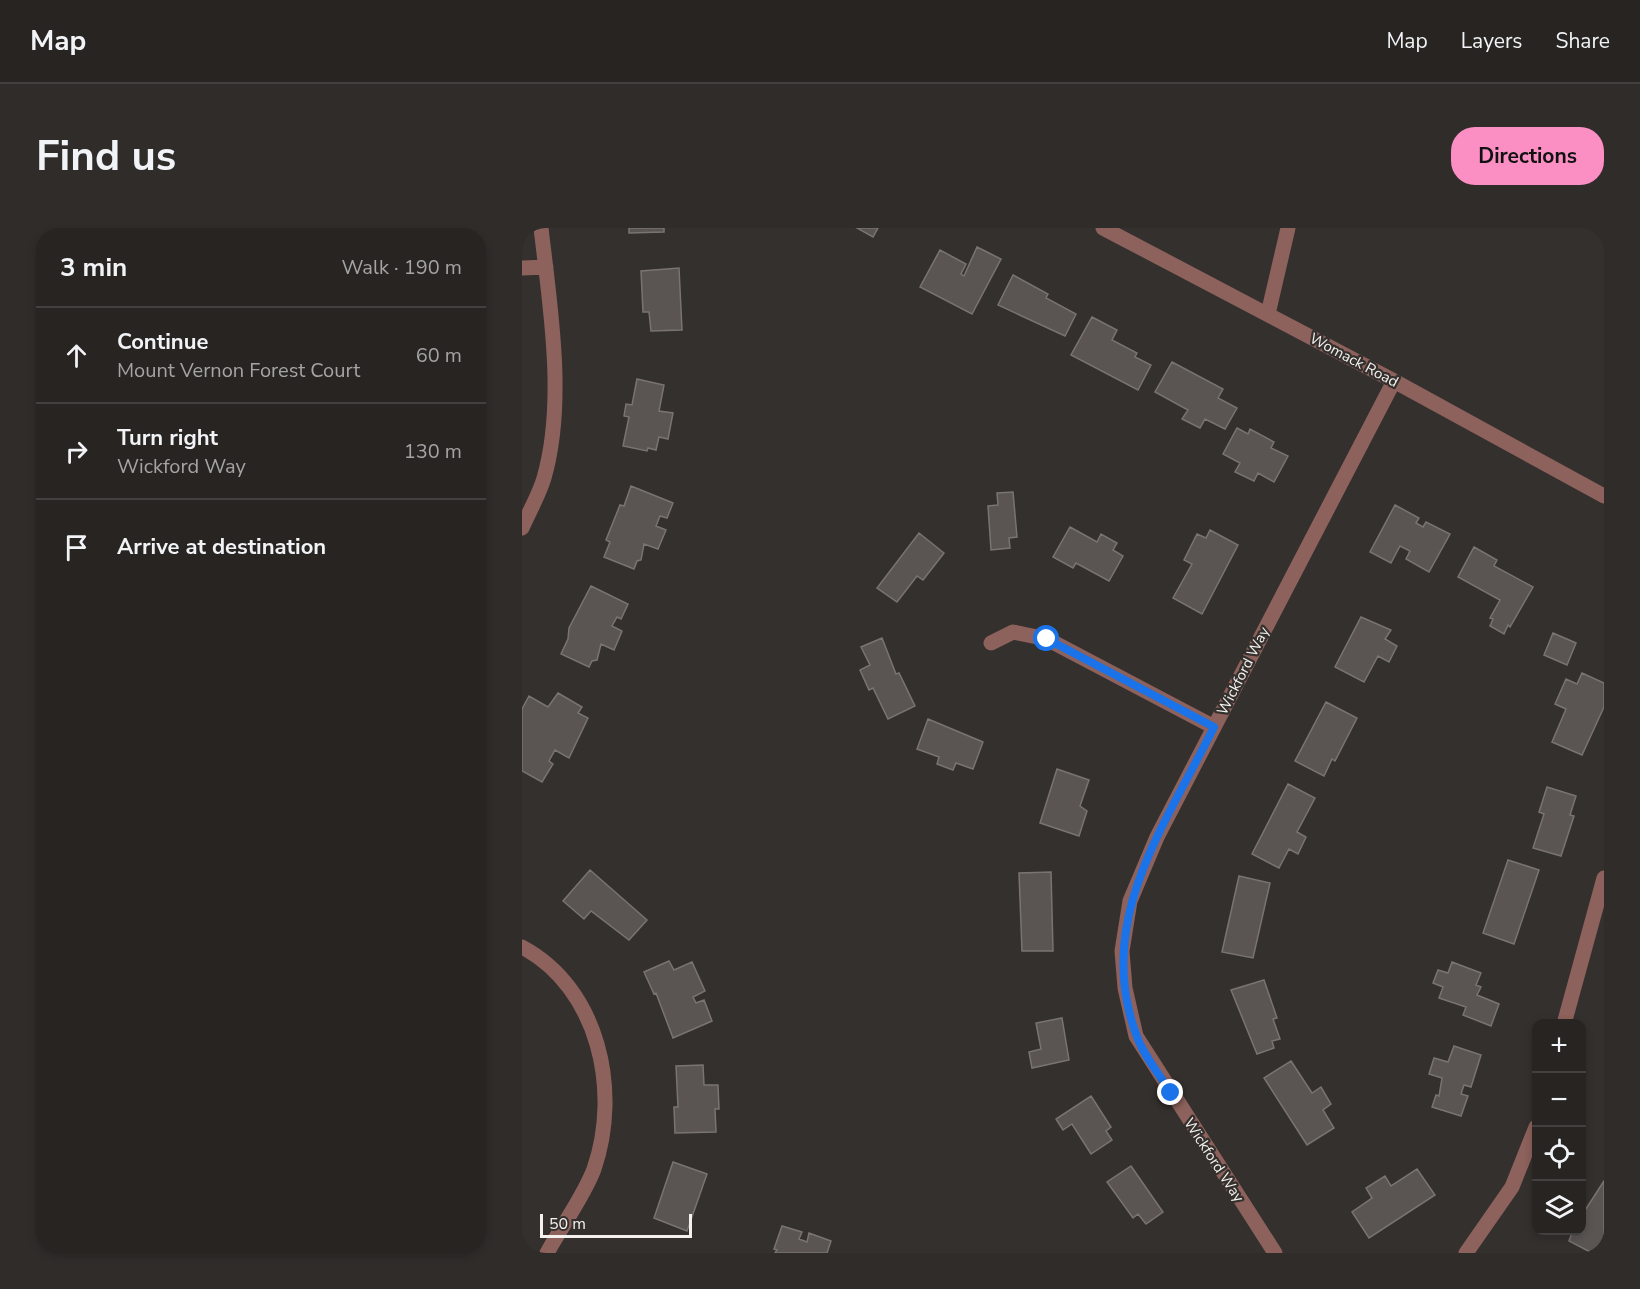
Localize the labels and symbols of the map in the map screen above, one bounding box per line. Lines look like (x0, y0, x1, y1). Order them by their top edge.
street label: Womack Road (1306, 328, 1402, 392)
street label: Wickford Way (1212, 623, 1274, 719)
route start (1033, 625, 1059, 651)
route end (1157, 1079, 1183, 1105)
street label: Wickford Way (1179, 1114, 1249, 1206)
scale bar (540, 1211, 692, 1238)

